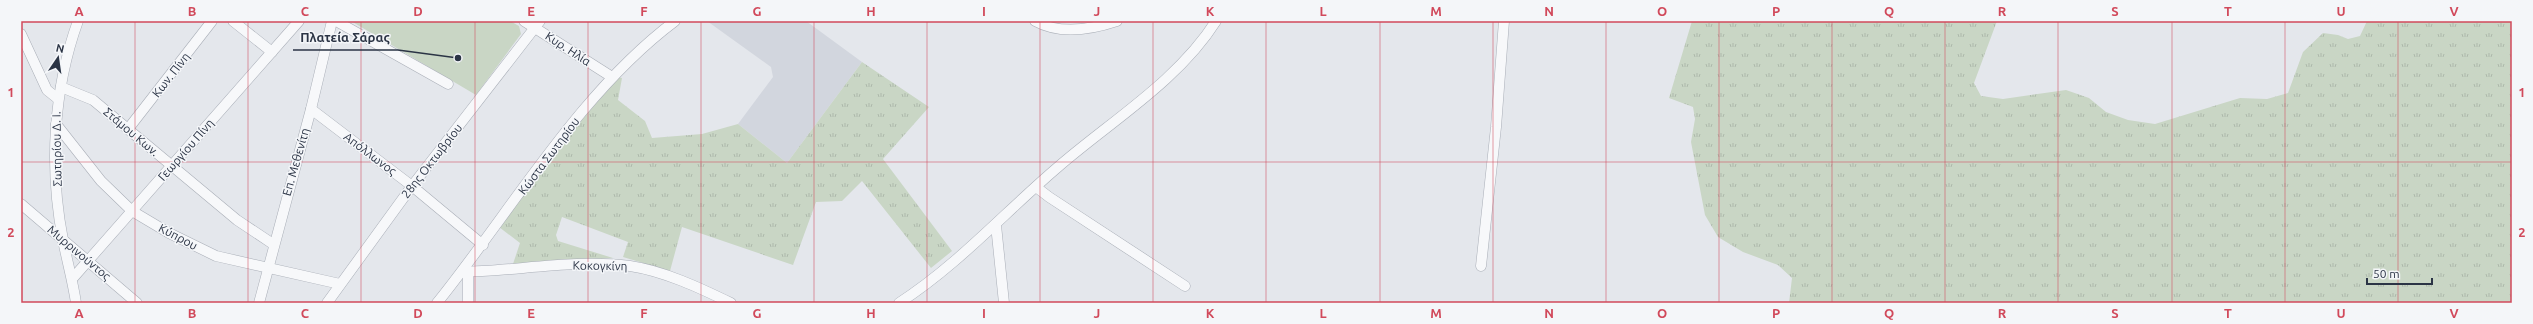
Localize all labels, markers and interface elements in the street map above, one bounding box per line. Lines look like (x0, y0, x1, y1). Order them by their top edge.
text: A (74, 4, 84, 18)
text: B (188, 4, 197, 18)
text: C (301, 4, 310, 18)
text: D (413, 4, 423, 18)
text: E (527, 4, 535, 18)
text: F (640, 4, 648, 18)
text: G (753, 4, 762, 18)
text: H (866, 4, 876, 18)
text: I (982, 4, 986, 18)
text: J (1094, 4, 1100, 18)
text: K (1206, 4, 1215, 18)
text: L (1319, 4, 1327, 18)
text: M (1430, 4, 1442, 18)
text: N (1544, 4, 1554, 18)
text: O (1657, 4, 1667, 18)
text: P (1772, 4, 1780, 18)
text: Q (1884, 4, 1894, 18)
text: R (1998, 4, 2007, 18)
text: S (2111, 4, 2119, 18)
text: T (2224, 4, 2232, 18)
text: U (2336, 4, 2346, 18)
text: V (2449, 4, 2459, 18)
callout: Πλατεία Σάρας (293, 25, 398, 50)
street label: Κυρ. Ηλία (543, 29, 593, 68)
text: Πλατεία Σάρας (300, 30, 390, 45)
north arrow (38, 38, 78, 78)
text: N (55, 41, 66, 55)
street label: Κων. Πίνη (149, 50, 192, 99)
text: 1 (7, 85, 15, 99)
text: 1 (2518, 85, 2526, 99)
street label: Στάμου Κων. (101, 105, 162, 158)
street label: Σωτηρίου Δ. Ι. (49, 111, 64, 187)
street label: Κώστα Σωτηρίου (515, 115, 582, 197)
street label: Γεωργίου Πίνη (155, 116, 216, 183)
street label: 28ης Οκτωβρίου (399, 121, 465, 201)
street label: Επ. Μεθενίτη (280, 127, 311, 197)
street label: Απόλλωνος (341, 130, 399, 179)
street label: Κύπρου (157, 221, 200, 252)
street label: Μυρρινούντος (45, 223, 114, 284)
text: 2 (7, 225, 15, 239)
text: 2 (2518, 225, 2526, 239)
street label: Κοκογκίνη (572, 259, 628, 272)
scale bar (2367, 260, 2432, 286)
text: 50 m (2373, 267, 2400, 280)
text: A (74, 306, 84, 320)
text: B (188, 306, 197, 320)
text: C (301, 306, 310, 320)
text: D (413, 306, 423, 320)
text: E (527, 306, 535, 320)
text: F (640, 306, 648, 320)
text: G (753, 306, 762, 320)
text: H (866, 306, 876, 320)
text: I (982, 306, 986, 320)
text: J (1094, 306, 1100, 320)
text: K (1206, 306, 1215, 320)
text: L (1319, 306, 1327, 320)
text: M (1430, 306, 1442, 320)
text: N (1544, 306, 1554, 320)
text: O (1657, 306, 1667, 320)
text: P (1772, 306, 1780, 320)
text: Q (1884, 306, 1894, 320)
text: R (1998, 306, 2007, 320)
text: S (2111, 306, 2119, 320)
text: T (2224, 306, 2232, 320)
text: U (2336, 306, 2346, 320)
text: V (2449, 306, 2459, 320)

